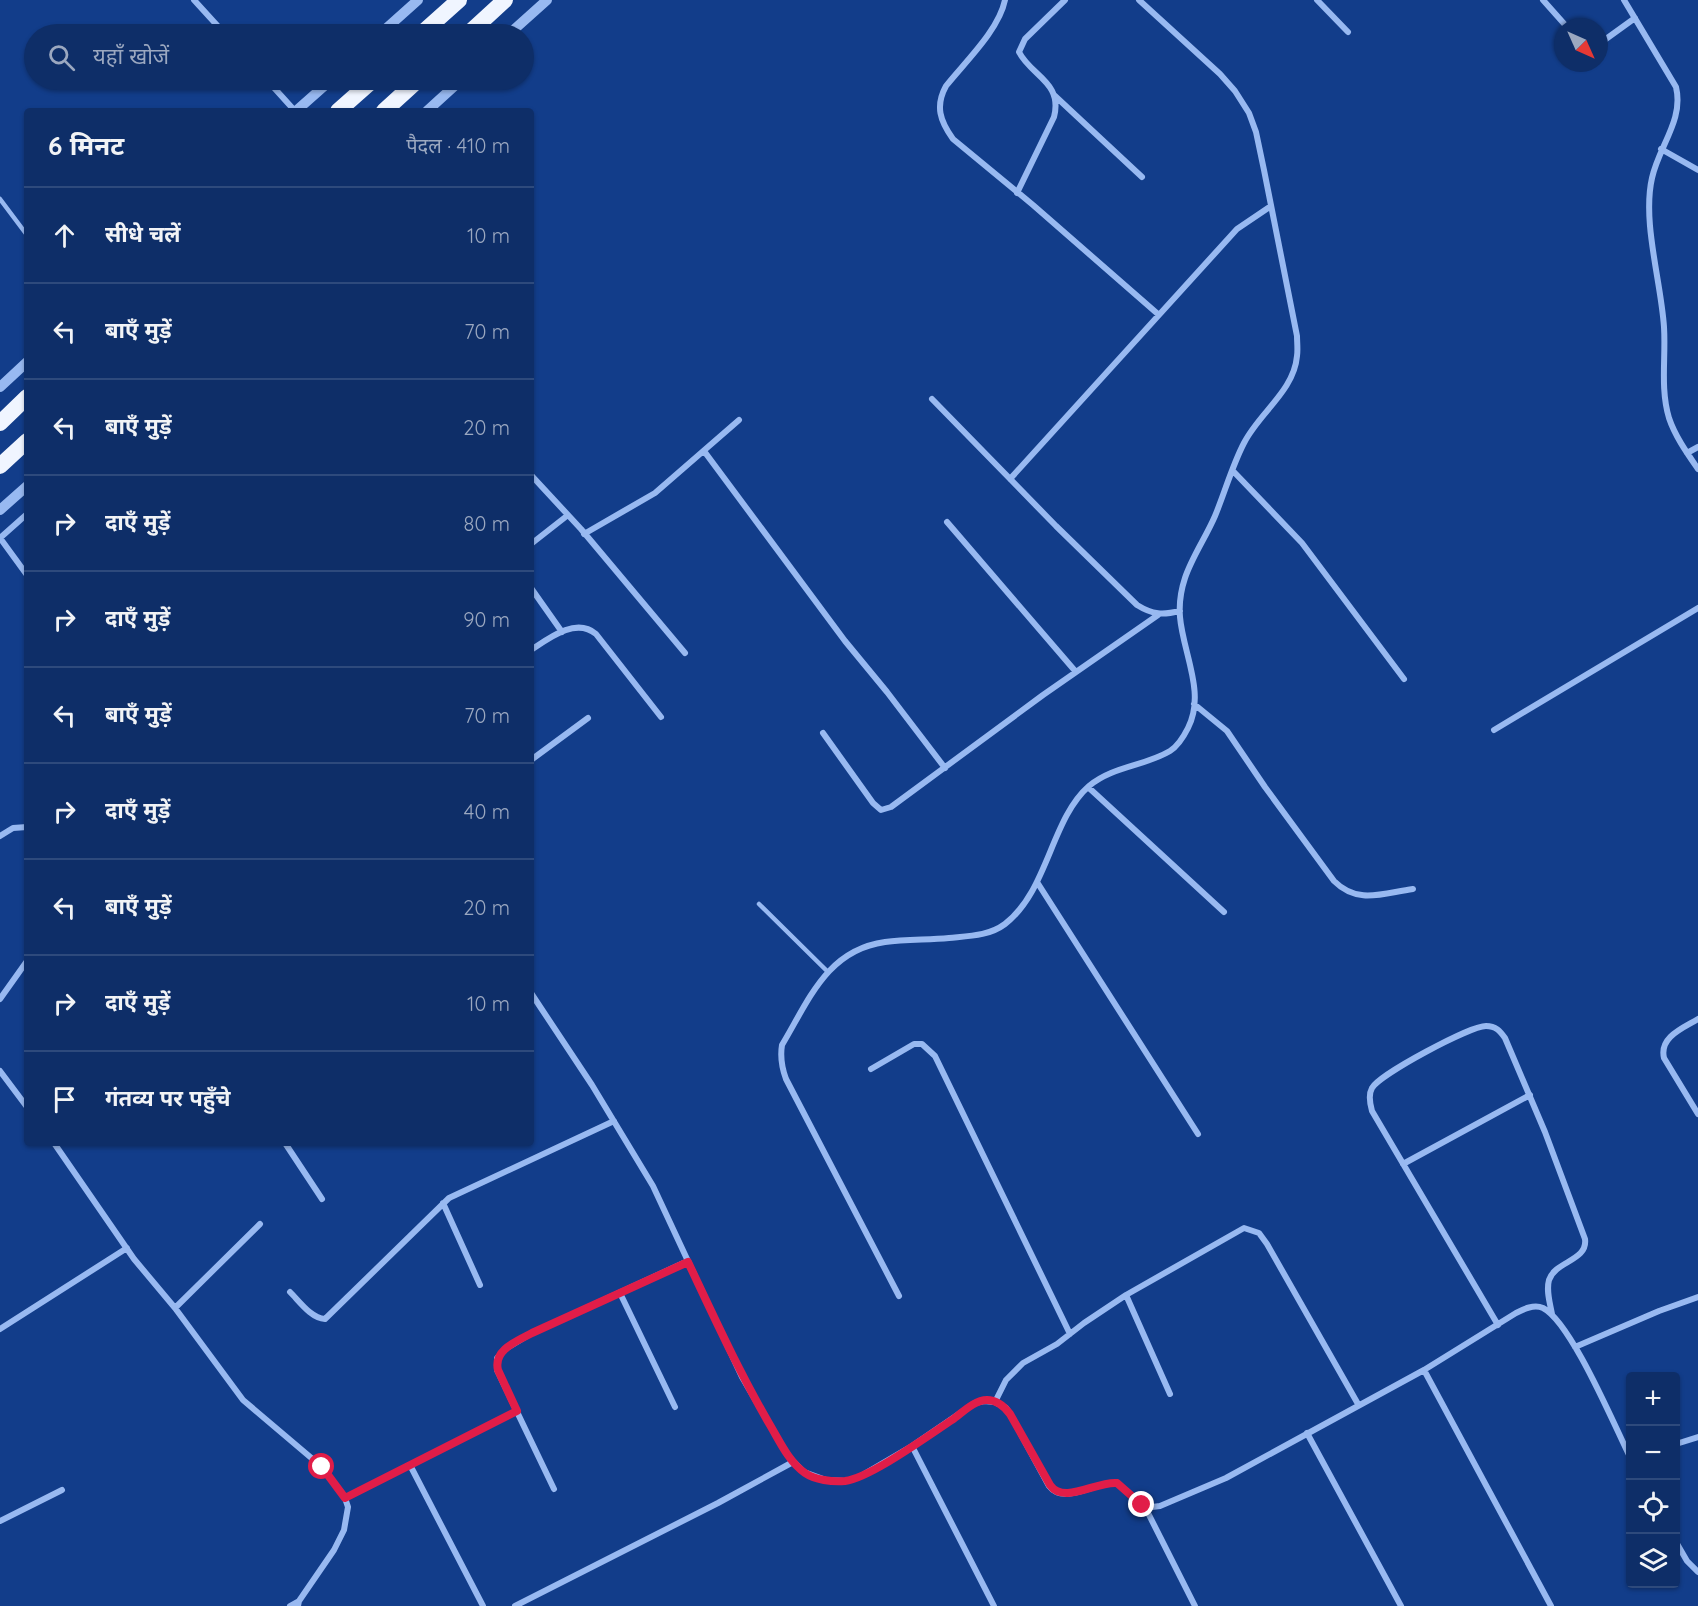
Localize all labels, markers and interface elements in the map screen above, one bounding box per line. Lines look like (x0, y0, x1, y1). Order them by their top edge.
north arrow (1554, 18, 1608, 72)
search box (24, 24, 534, 90)
icon: search (45, 41, 78, 74)
text: यहाँ खोजें (93, 42, 169, 70)
text: 6 मिनट (48, 129, 124, 162)
text: पैदल · 410 m (406, 133, 510, 158)
icon: ahead (48, 219, 81, 252)
text: सीधे चलें (105, 220, 181, 248)
text: 10 m (467, 223, 510, 248)
icon: left (48, 315, 81, 348)
text: बाएँ मुड़ें (105, 316, 171, 344)
text: 70 m (464, 319, 510, 344)
icon: left (48, 411, 81, 444)
text: बाएँ मुड़ें (105, 412, 171, 440)
text: 20 m (463, 415, 510, 440)
icon: right (48, 507, 81, 540)
text: दाएँ मुड़ें (105, 508, 170, 536)
text: 80 m (464, 511, 510, 536)
icon: right (48, 603, 81, 636)
text: दाएँ मुड़ें (105, 604, 170, 632)
text: 90 m (463, 607, 510, 632)
icon: left (48, 699, 81, 732)
text: बाएँ मुड़ें (105, 700, 171, 728)
text: 70 m (464, 703, 510, 728)
icon: right (48, 795, 81, 828)
text: दाएँ मुड़ें (105, 796, 170, 824)
text: 40 m (464, 799, 510, 824)
icon: left (48, 891, 81, 924)
text: बाएँ मुड़ें (105, 892, 171, 920)
text: 20 m (463, 895, 510, 920)
icon: right (48, 987, 81, 1020)
text: दाएँ मुड़ें (105, 988, 170, 1016)
text: 10 m (467, 991, 510, 1016)
icon: arrive (48, 1083, 81, 1116)
text: गंतव्य पर पहुँचे (105, 1084, 230, 1112)
map controls (1626, 1372, 1680, 1588)
button: + (1626, 1372, 1680, 1426)
button: − (1626, 1426, 1680, 1480)
route start (308, 1453, 334, 1479)
button: locate (1626, 1480, 1680, 1534)
route end (1128, 1491, 1154, 1517)
button: layers (1626, 1534, 1680, 1588)

